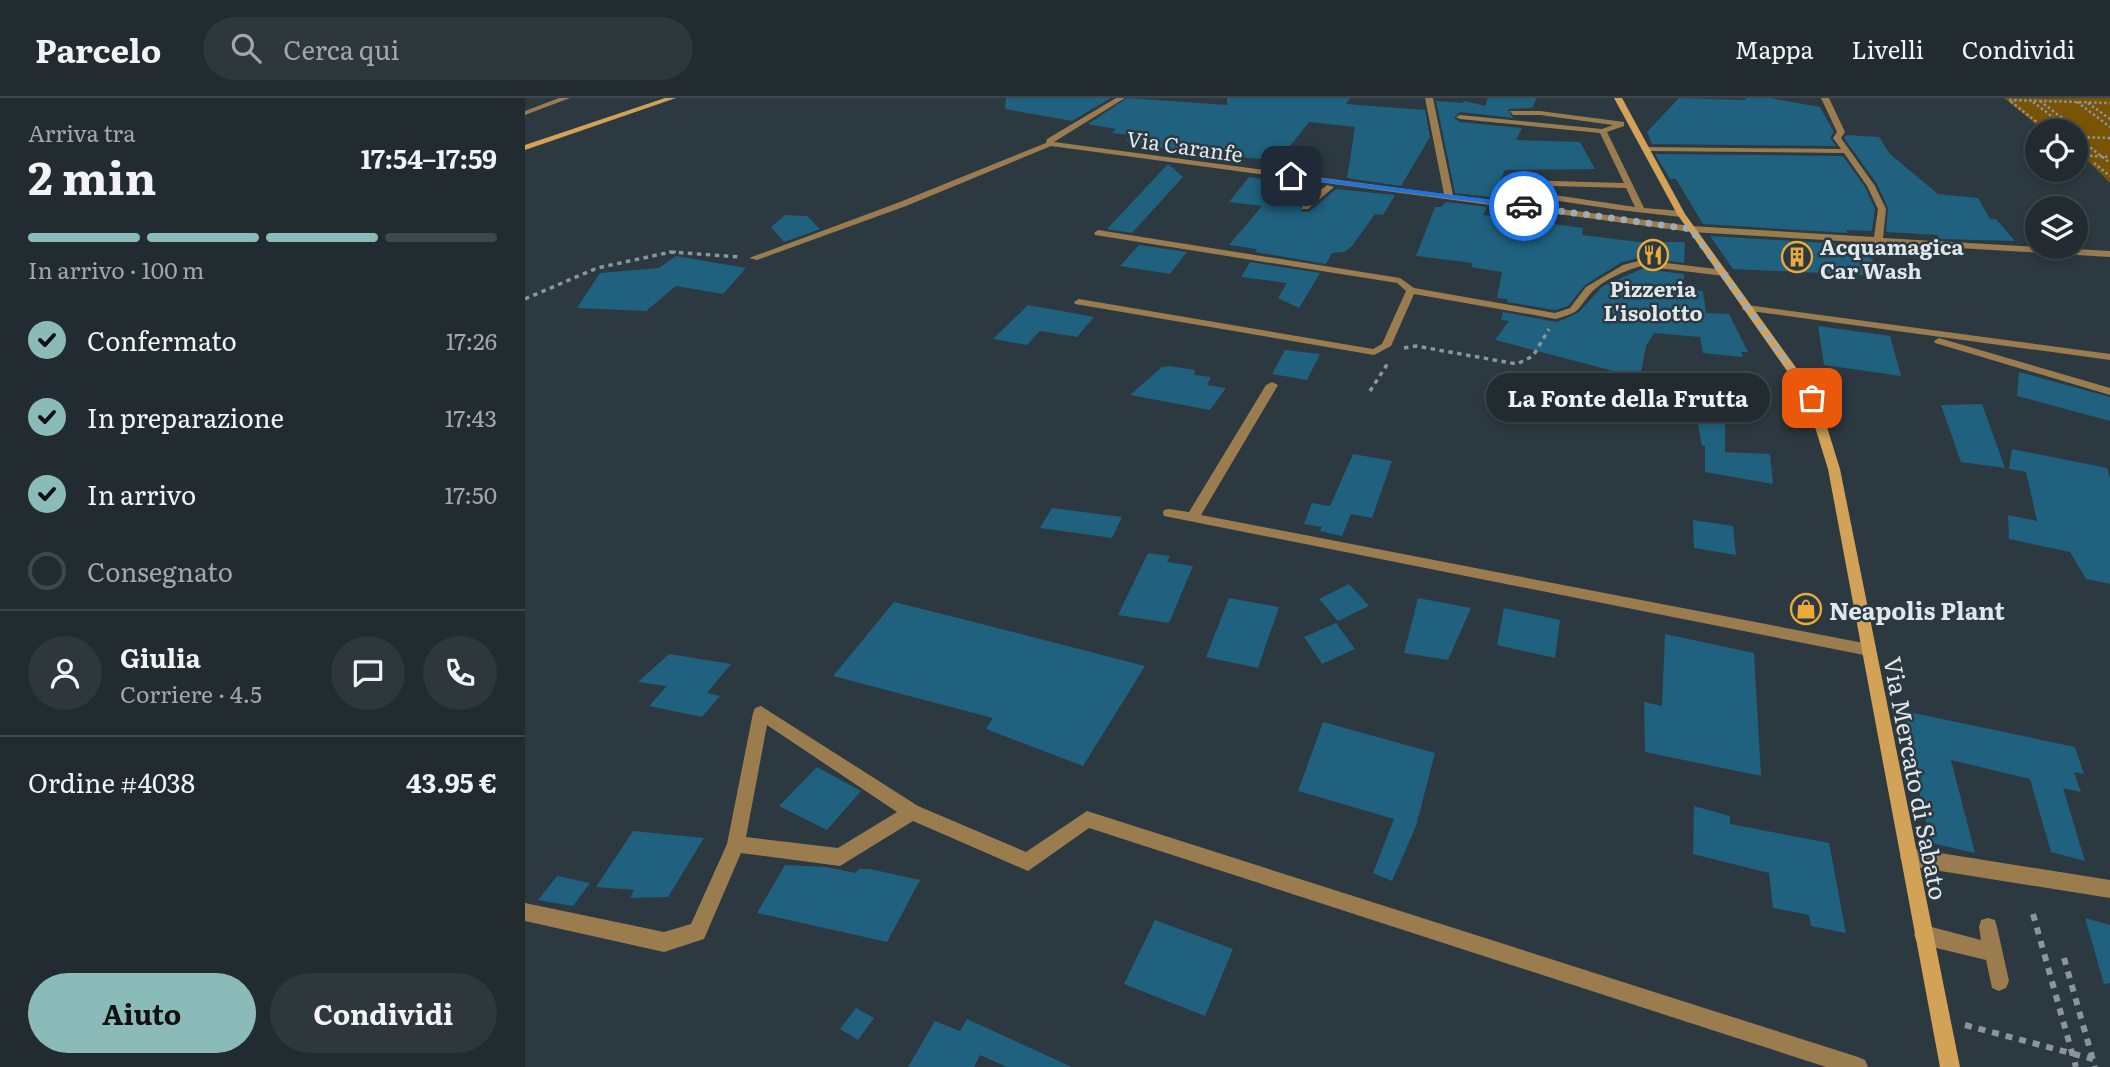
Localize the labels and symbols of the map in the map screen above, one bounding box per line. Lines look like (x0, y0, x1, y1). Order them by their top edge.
street label: Via Caranfe (1125, 122, 1245, 169)
pin (1261, 146, 1321, 206)
courier (1489, 171, 1559, 241)
place label: Acquamagica Car Wash (1820, 230, 1964, 285)
restaurant icon: Pizzeria L'isolotto (1636, 238, 1670, 272)
building icon: Acquamagica Car Wash (1780, 240, 1814, 274)
place label: Pizzeria L'isolotto (1603, 272, 1703, 327)
pin (1782, 368, 1842, 428)
callout: La Fonte della Frutta (1487, 374, 1770, 422)
shop icon: Neapolis Plant (1789, 592, 1823, 626)
place label: Neapolis Plant (1829, 592, 2005, 627)
street label: Via Mercato di Sabato (1876, 653, 1958, 903)

